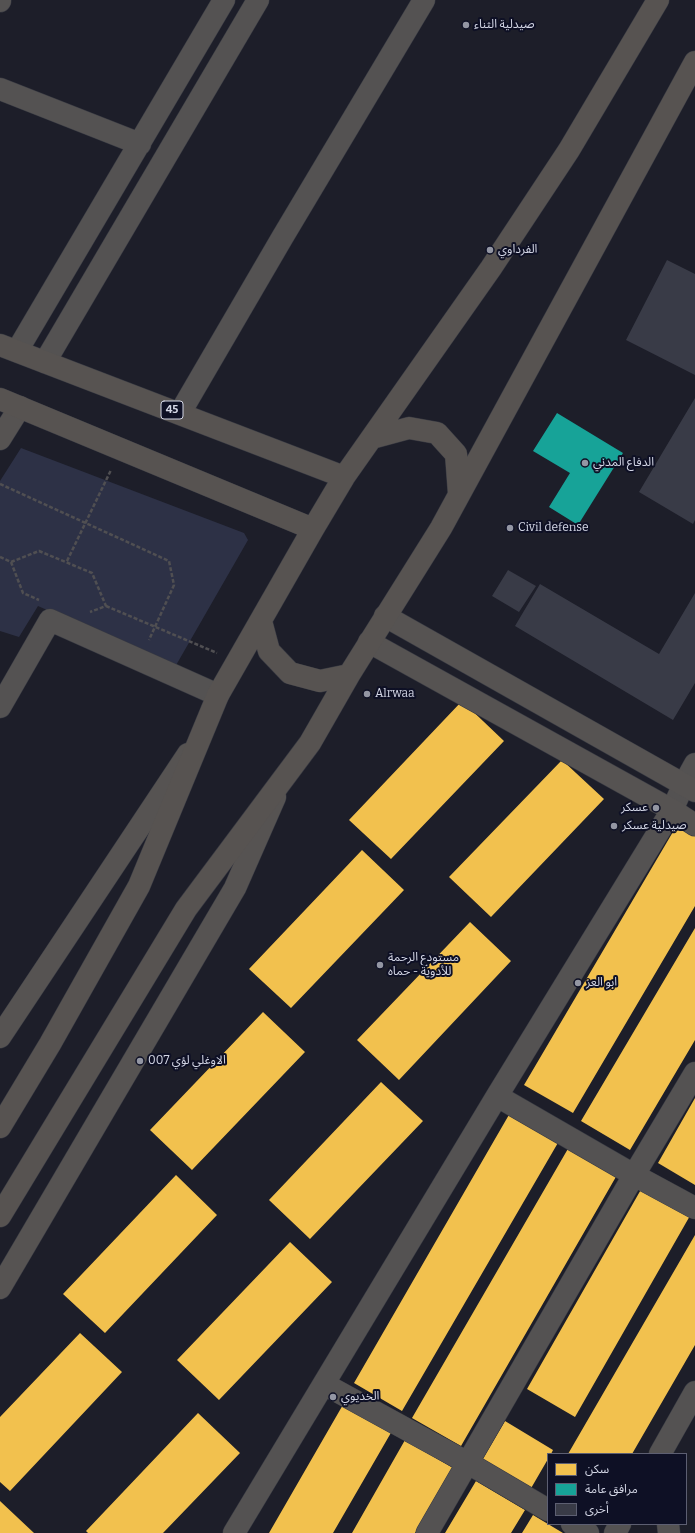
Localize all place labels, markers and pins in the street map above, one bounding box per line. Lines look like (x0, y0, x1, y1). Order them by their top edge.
place label: صيدلية الثناء (474, 18, 535, 32)
marker: صيدلية الثناء (461, 20, 471, 30)
place label: الفرداوي (498, 243, 537, 257)
marker: الفرداوي (485, 245, 495, 255)
place label: الدفاع المدني (593, 456, 654, 470)
marker: الدفاع المدني (580, 458, 590, 468)
place label: Civil defense (518, 521, 589, 535)
marker: Civil defense (505, 523, 515, 533)
place label: Alrwaa (375, 687, 415, 701)
marker: Alrwaa (362, 689, 372, 699)
place label: عسكر (621, 801, 648, 815)
marker: عسكر (651, 803, 661, 813)
place label: صيدلية عسكر (622, 819, 687, 833)
marker: صيدلية عسكر (609, 821, 619, 831)
place label: مستودع الرحمة للأدوية - حماه (388, 951, 459, 979)
marker: مستودع الرحمة للأدوية - حماه (375, 960, 385, 970)
place label: ابو العز (586, 976, 617, 990)
marker: ابو العز (573, 978, 583, 988)
place label: الاوغلي لؤي 007 (148, 1054, 226, 1068)
marker: الاوغلي لؤي 007 (135, 1056, 145, 1066)
place label: الخديوي (341, 1390, 379, 1404)
marker: الخديوي (328, 1392, 338, 1402)

